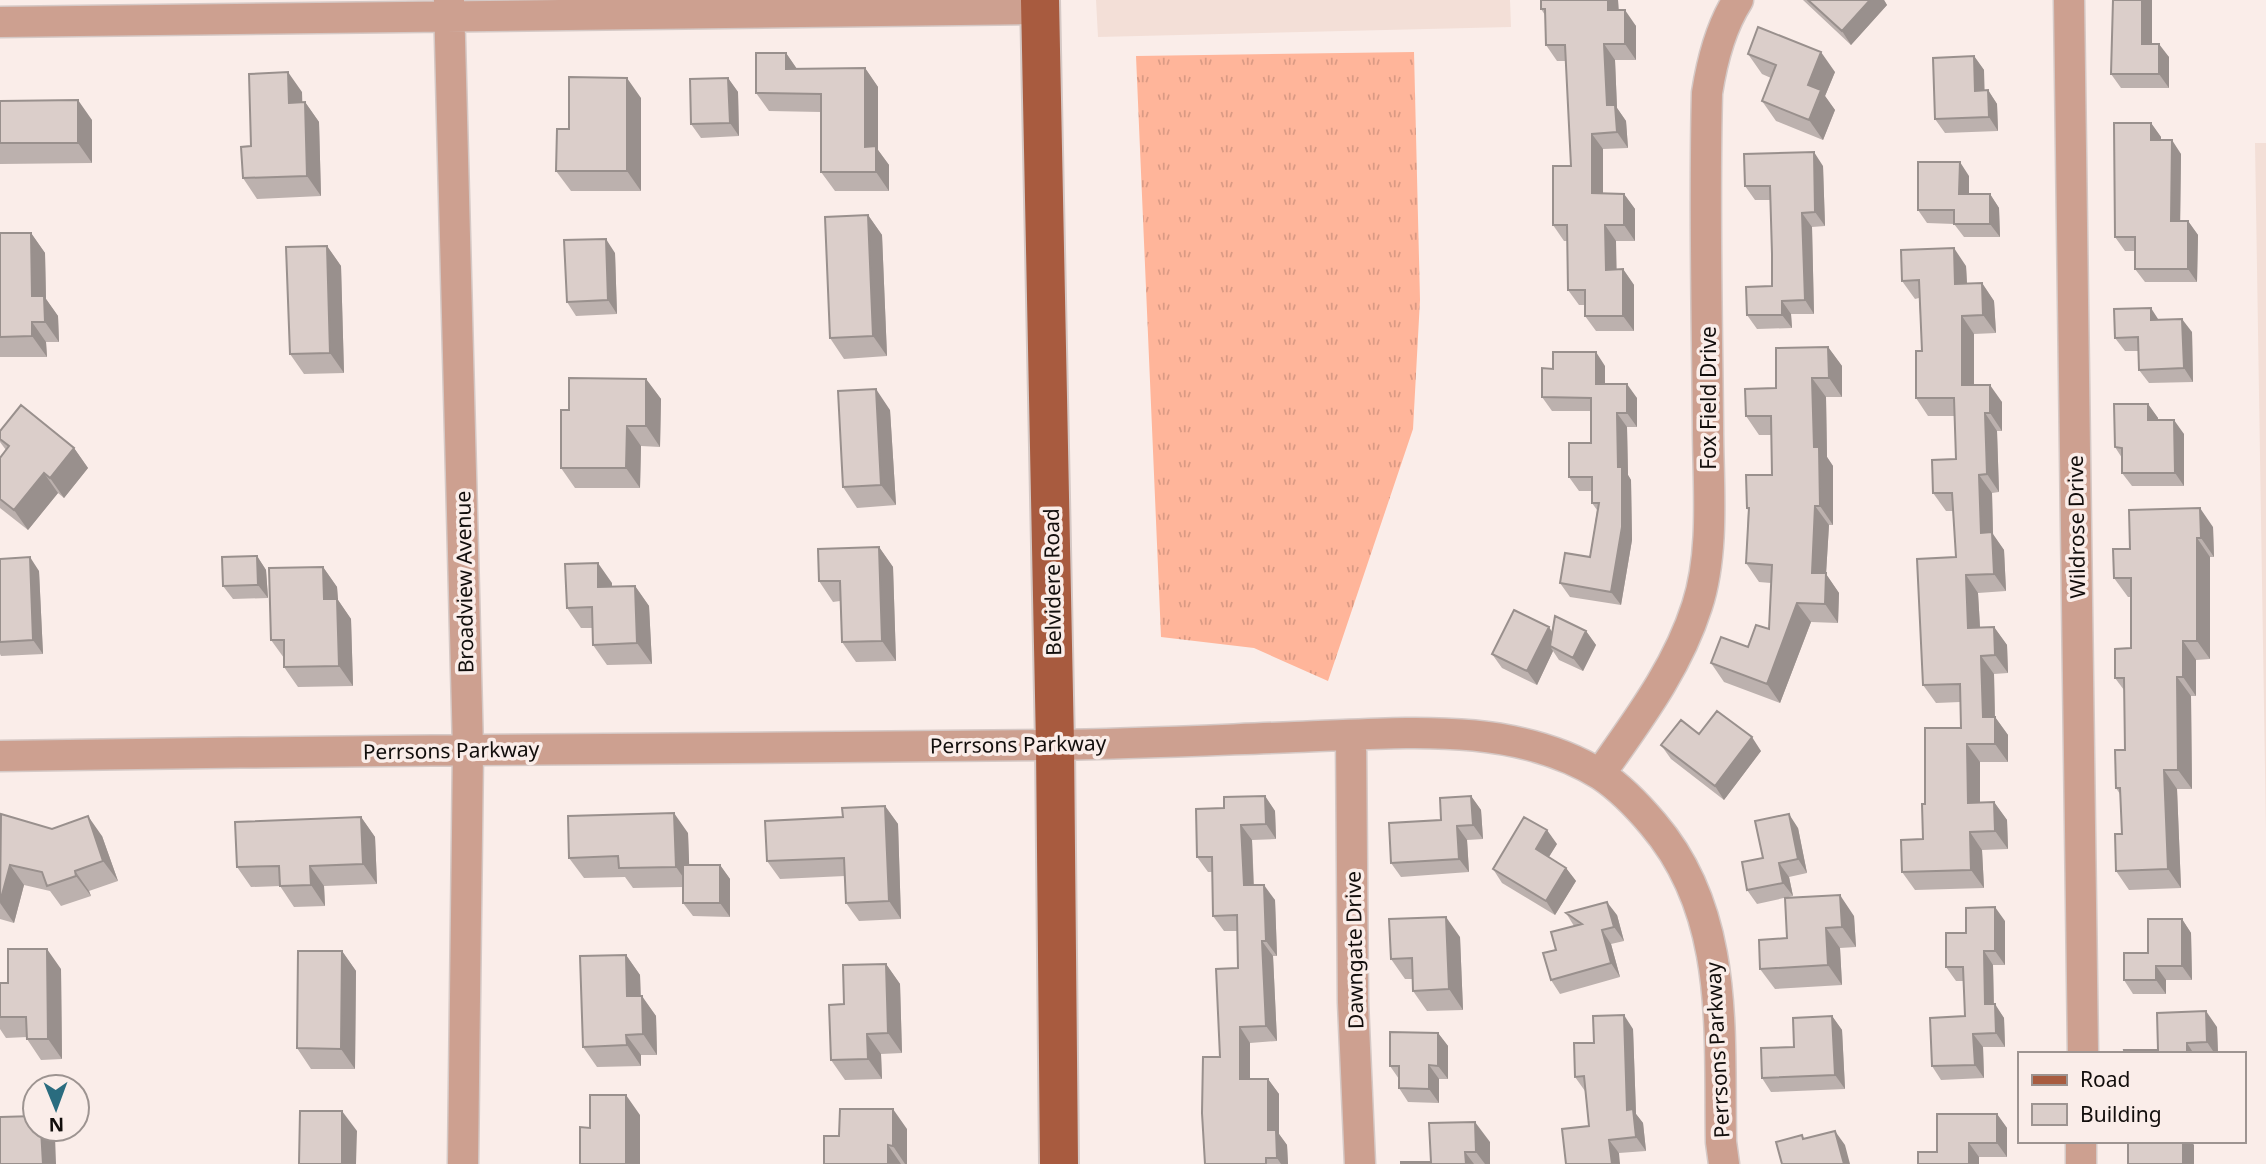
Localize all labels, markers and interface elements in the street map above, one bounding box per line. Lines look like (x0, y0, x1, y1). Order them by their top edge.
street label: Fox Field Drive (1694, 326, 1722, 470)
street label: Wildrose Drive (2061, 455, 2091, 599)
street label: Broadview Avenue (448, 491, 480, 673)
street label: Belvidere Road (1037, 508, 1067, 656)
street label: Perrsons Parkway (930, 728, 1107, 760)
street label: Perrsons Parkway (363, 734, 540, 766)
street label: Dawngate Drive (1339, 871, 1369, 1029)
street label: Perrsons Parkway (1698, 961, 1736, 1139)
legend (2018, 1052, 2245, 1143)
text: Road (2080, 1065, 2130, 1093)
north arrow (21, 1073, 91, 1143)
text: Building (2080, 1100, 2162, 1128)
text: N (48, 1112, 64, 1138)

